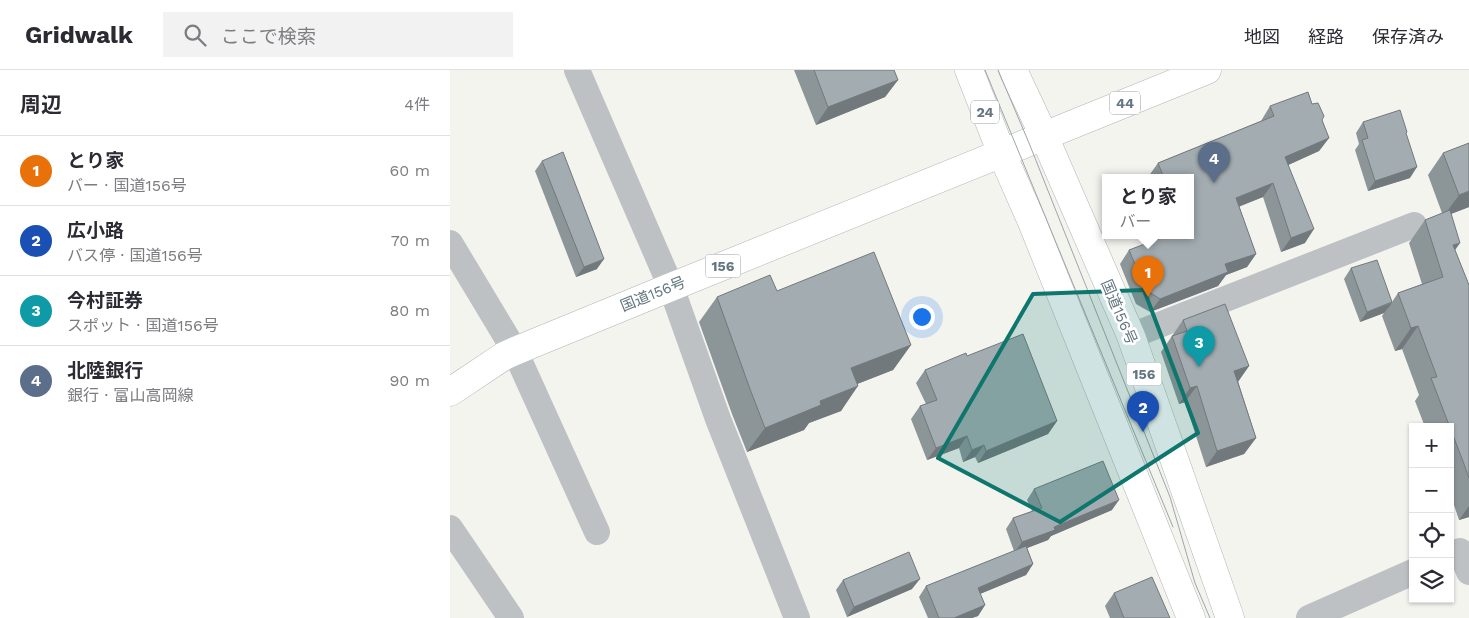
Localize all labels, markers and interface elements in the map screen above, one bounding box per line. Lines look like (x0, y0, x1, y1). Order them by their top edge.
search box (163, 12, 513, 57)
text: Gridwalk (25, 21, 133, 49)
icon: search (181, 21, 209, 49)
text: ここで検索 (221, 25, 316, 48)
text: 地図 (1244, 26, 1280, 47)
text: 経路 (1308, 26, 1344, 47)
text: 保存済み (1372, 26, 1444, 47)
text: 周辺 (20, 92, 62, 117)
road number: 44 (1110, 92, 1140, 114)
text: 4件 (404, 95, 430, 114)
road number: 24 (971, 101, 999, 124)
pin: 4 (1198, 142, 1230, 183)
text: とり家 (67, 149, 124, 172)
text: 1 (33, 161, 39, 180)
text: 60 m (390, 161, 430, 180)
popup (1102, 174, 1194, 239)
text: バー · 国道156号 (67, 176, 187, 195)
text: とり家 (1119, 185, 1177, 208)
text: バー (1119, 212, 1152, 231)
text: 広小路 (67, 219, 124, 242)
text: 2 (31, 231, 41, 250)
text: 70 m (391, 231, 430, 250)
text: バス停 · 国道156号 (67, 246, 203, 265)
road number: 156 (706, 255, 740, 278)
pin: 1 (1132, 256, 1164, 297)
street label: 国道156号 (618, 273, 688, 315)
street label: 国道156号 (1097, 277, 1141, 347)
text: 今村証券 (67, 289, 143, 312)
text: 3 (31, 301, 41, 320)
text: 80 m (389, 301, 430, 320)
your location (909, 304, 935, 330)
text: スポット · 国道156号 (67, 316, 219, 335)
pin: 3 (1183, 326, 1215, 367)
text: 北陸銀行 (67, 359, 143, 382)
road number: 156 (1126, 362, 1162, 386)
text: 4 (31, 371, 41, 390)
text: 90 m (389, 371, 430, 390)
text: 銀行 · 富山高岡線 (67, 386, 194, 405)
pin: 2 (1127, 391, 1159, 432)
map controls (1409, 423, 1454, 603)
button: + (1409, 423, 1454, 468)
button: − (1409, 468, 1454, 513)
button: locate (1409, 513, 1454, 558)
button: layers (1409, 558, 1454, 603)

